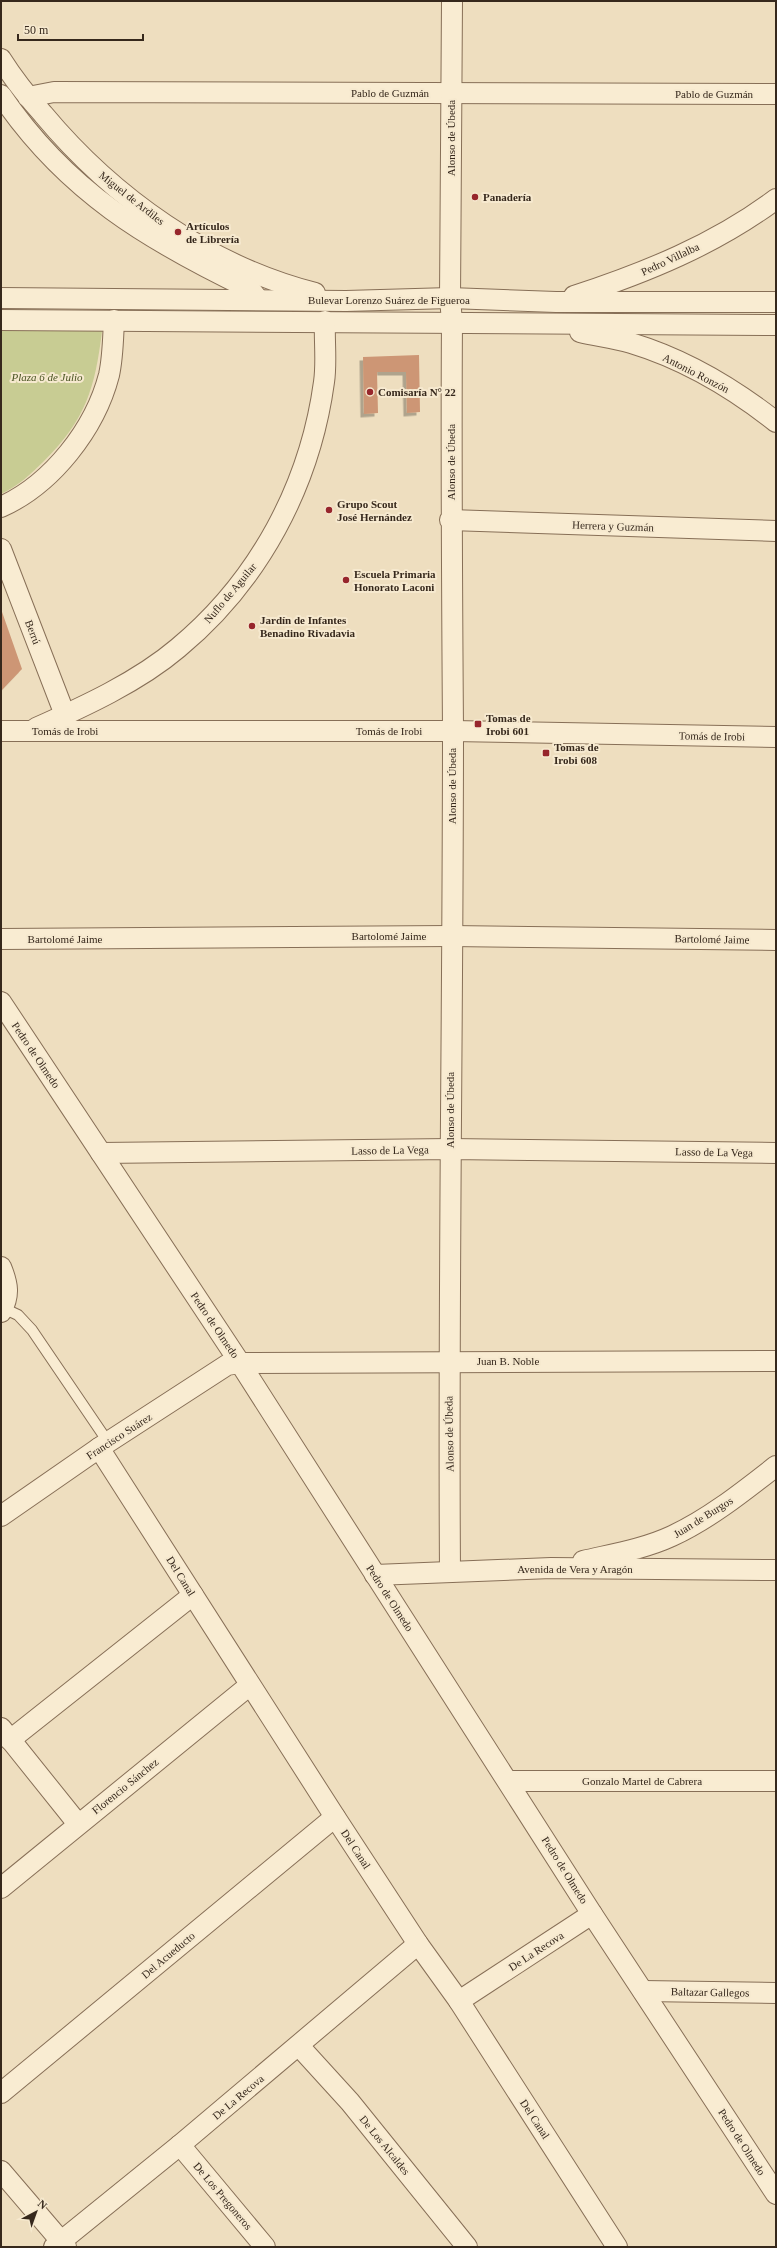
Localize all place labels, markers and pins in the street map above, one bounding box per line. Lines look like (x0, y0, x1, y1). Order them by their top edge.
place label: Panadería (483, 191, 532, 203)
marker: Panadería (470, 192, 480, 202)
place label: Artículos de Librería (186, 220, 240, 245)
marker: Artículos de Librería (173, 227, 183, 237)
place label: Comisaría N° 22 (378, 386, 456, 398)
marker: Comisaría N° 22 (365, 387, 375, 397)
place label: Grupo Scout José Hernández (337, 498, 412, 523)
marker: Grupo Scout José Hernández (324, 505, 334, 515)
place label: Escuela Primaria Honorato Laconi (354, 568, 436, 593)
marker: Escuela Primaria Honorato Laconi (341, 575, 351, 585)
place label: Jardín de Infantes Benadino Rivadavia (260, 614, 356, 639)
marker: Jardín de Infantes Benadino Rivadavia (247, 621, 257, 631)
place label: Tomas de Irobi 601 (486, 712, 531, 737)
marker: Tomas de Irobi 601 (473, 719, 483, 729)
place label: Tomas de Irobi 608 (554, 741, 599, 766)
marker: Tomas de Irobi 608 (541, 748, 551, 758)

